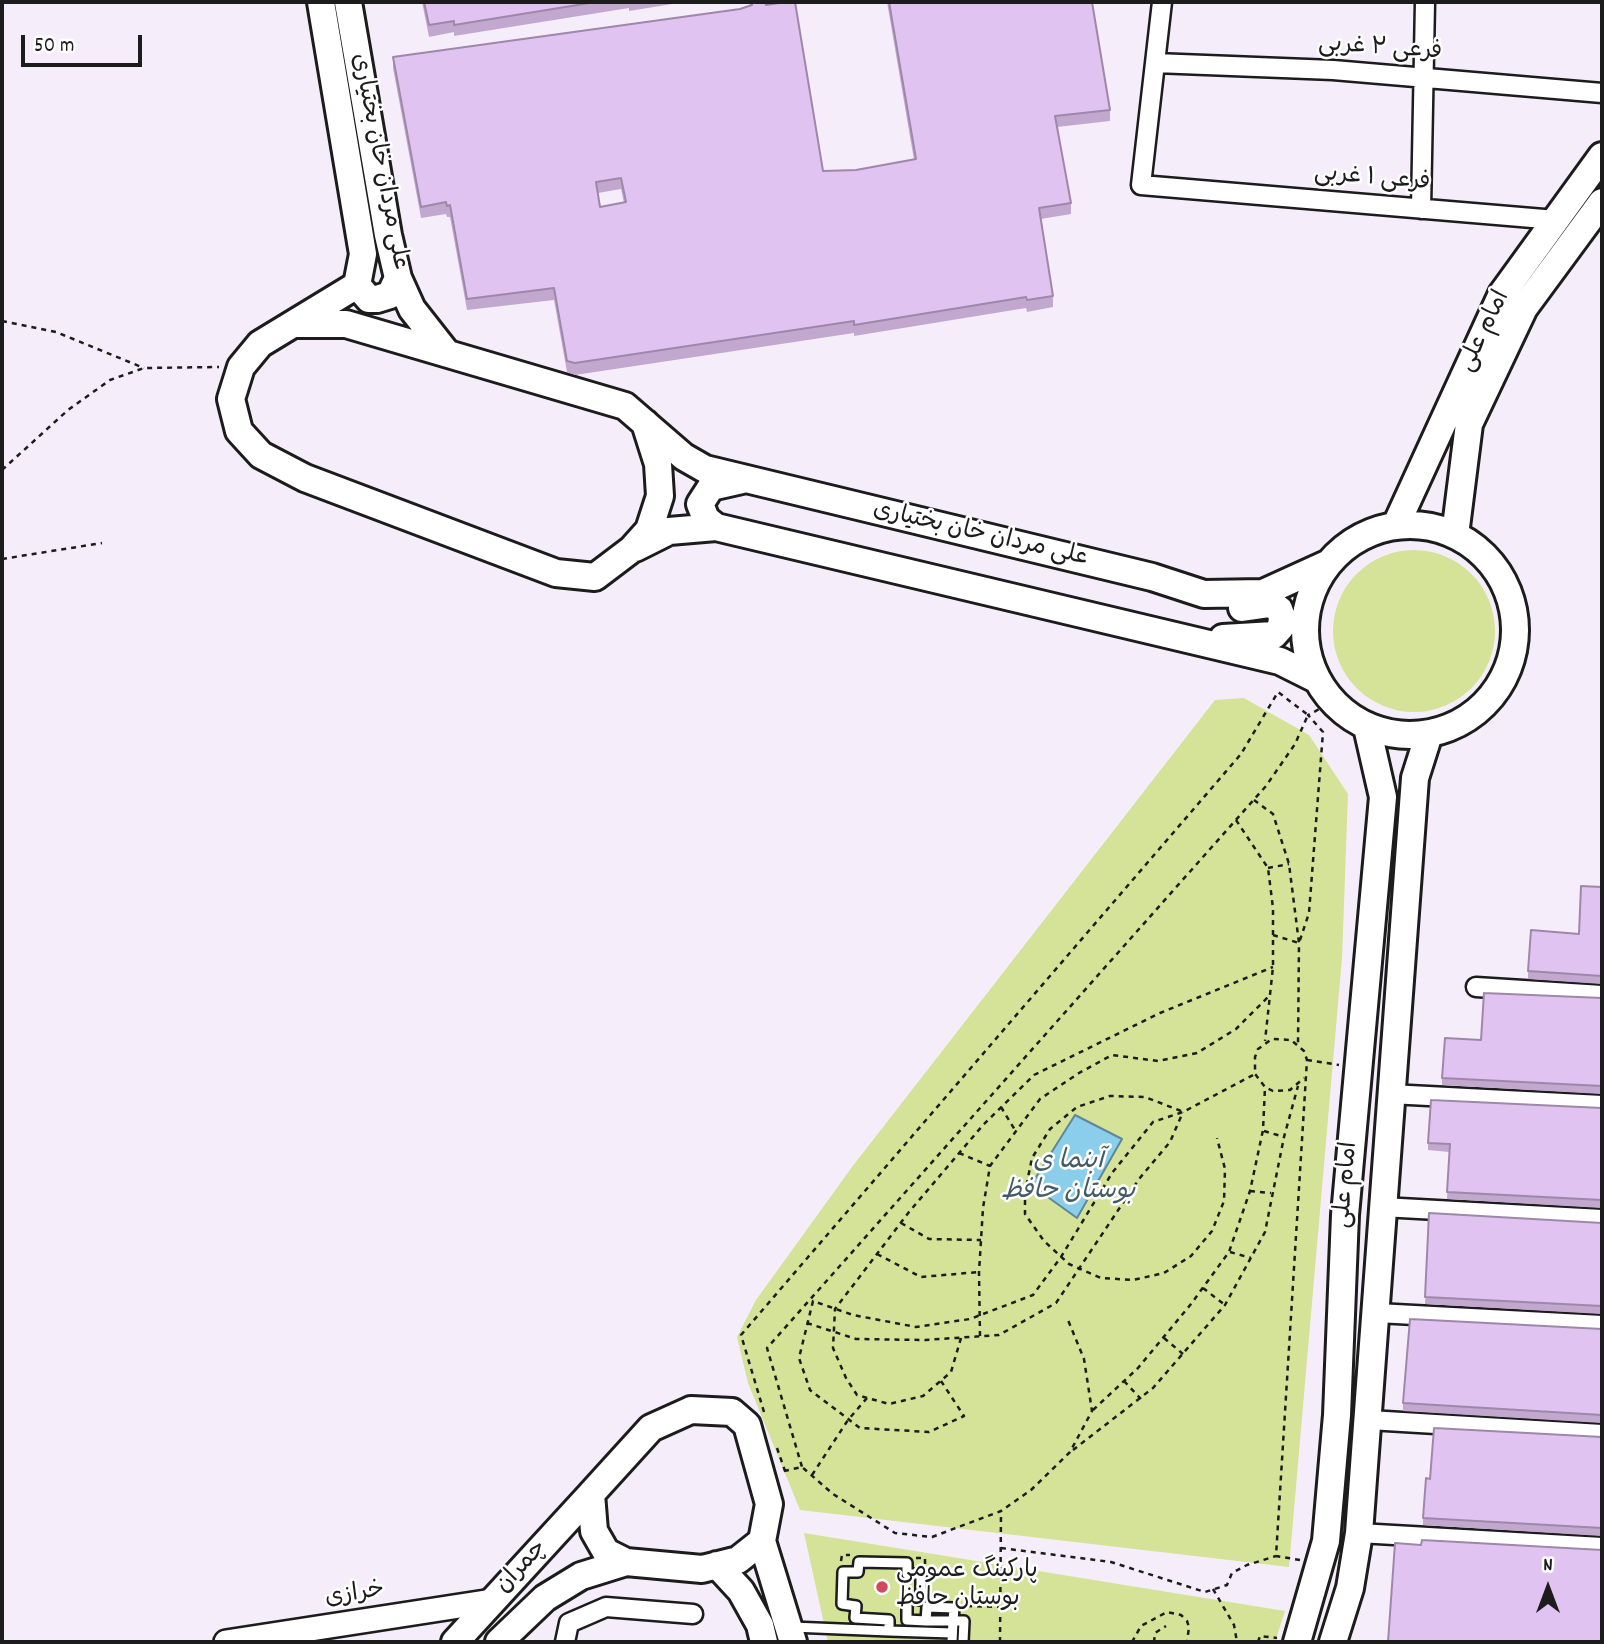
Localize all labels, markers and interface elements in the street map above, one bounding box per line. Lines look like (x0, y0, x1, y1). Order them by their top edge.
scale bar (24, 21, 145, 65)
street label: فرعی ۲ غربی (1317, 31, 1443, 69)
text: 50 m (34, 32, 74, 62)
street label: علی مردان خان بختیاری (343, 51, 413, 273)
street label: فرعی ۱ غربی (1313, 161, 1431, 199)
street label: امام علی (1454, 287, 1518, 377)
street label: علی مردان خان بختیاری (870, 497, 1090, 575)
street label: امام علی (1330, 1141, 1366, 1229)
water label: آبنما ی بوستان حافظ (1001, 1147, 1135, 1208)
street label: چمران (491, 1535, 555, 1601)
north arrow (1513, 1553, 1583, 1623)
text: N (1543, 1553, 1553, 1580)
place label: پارکینگ عمومی بوستان حافظ (896, 1559, 1038, 1615)
street label: خرازی (323, 1577, 387, 1615)
marker: پارکینگ عمومی بوستان حافظ (874, 1579, 890, 1595)

